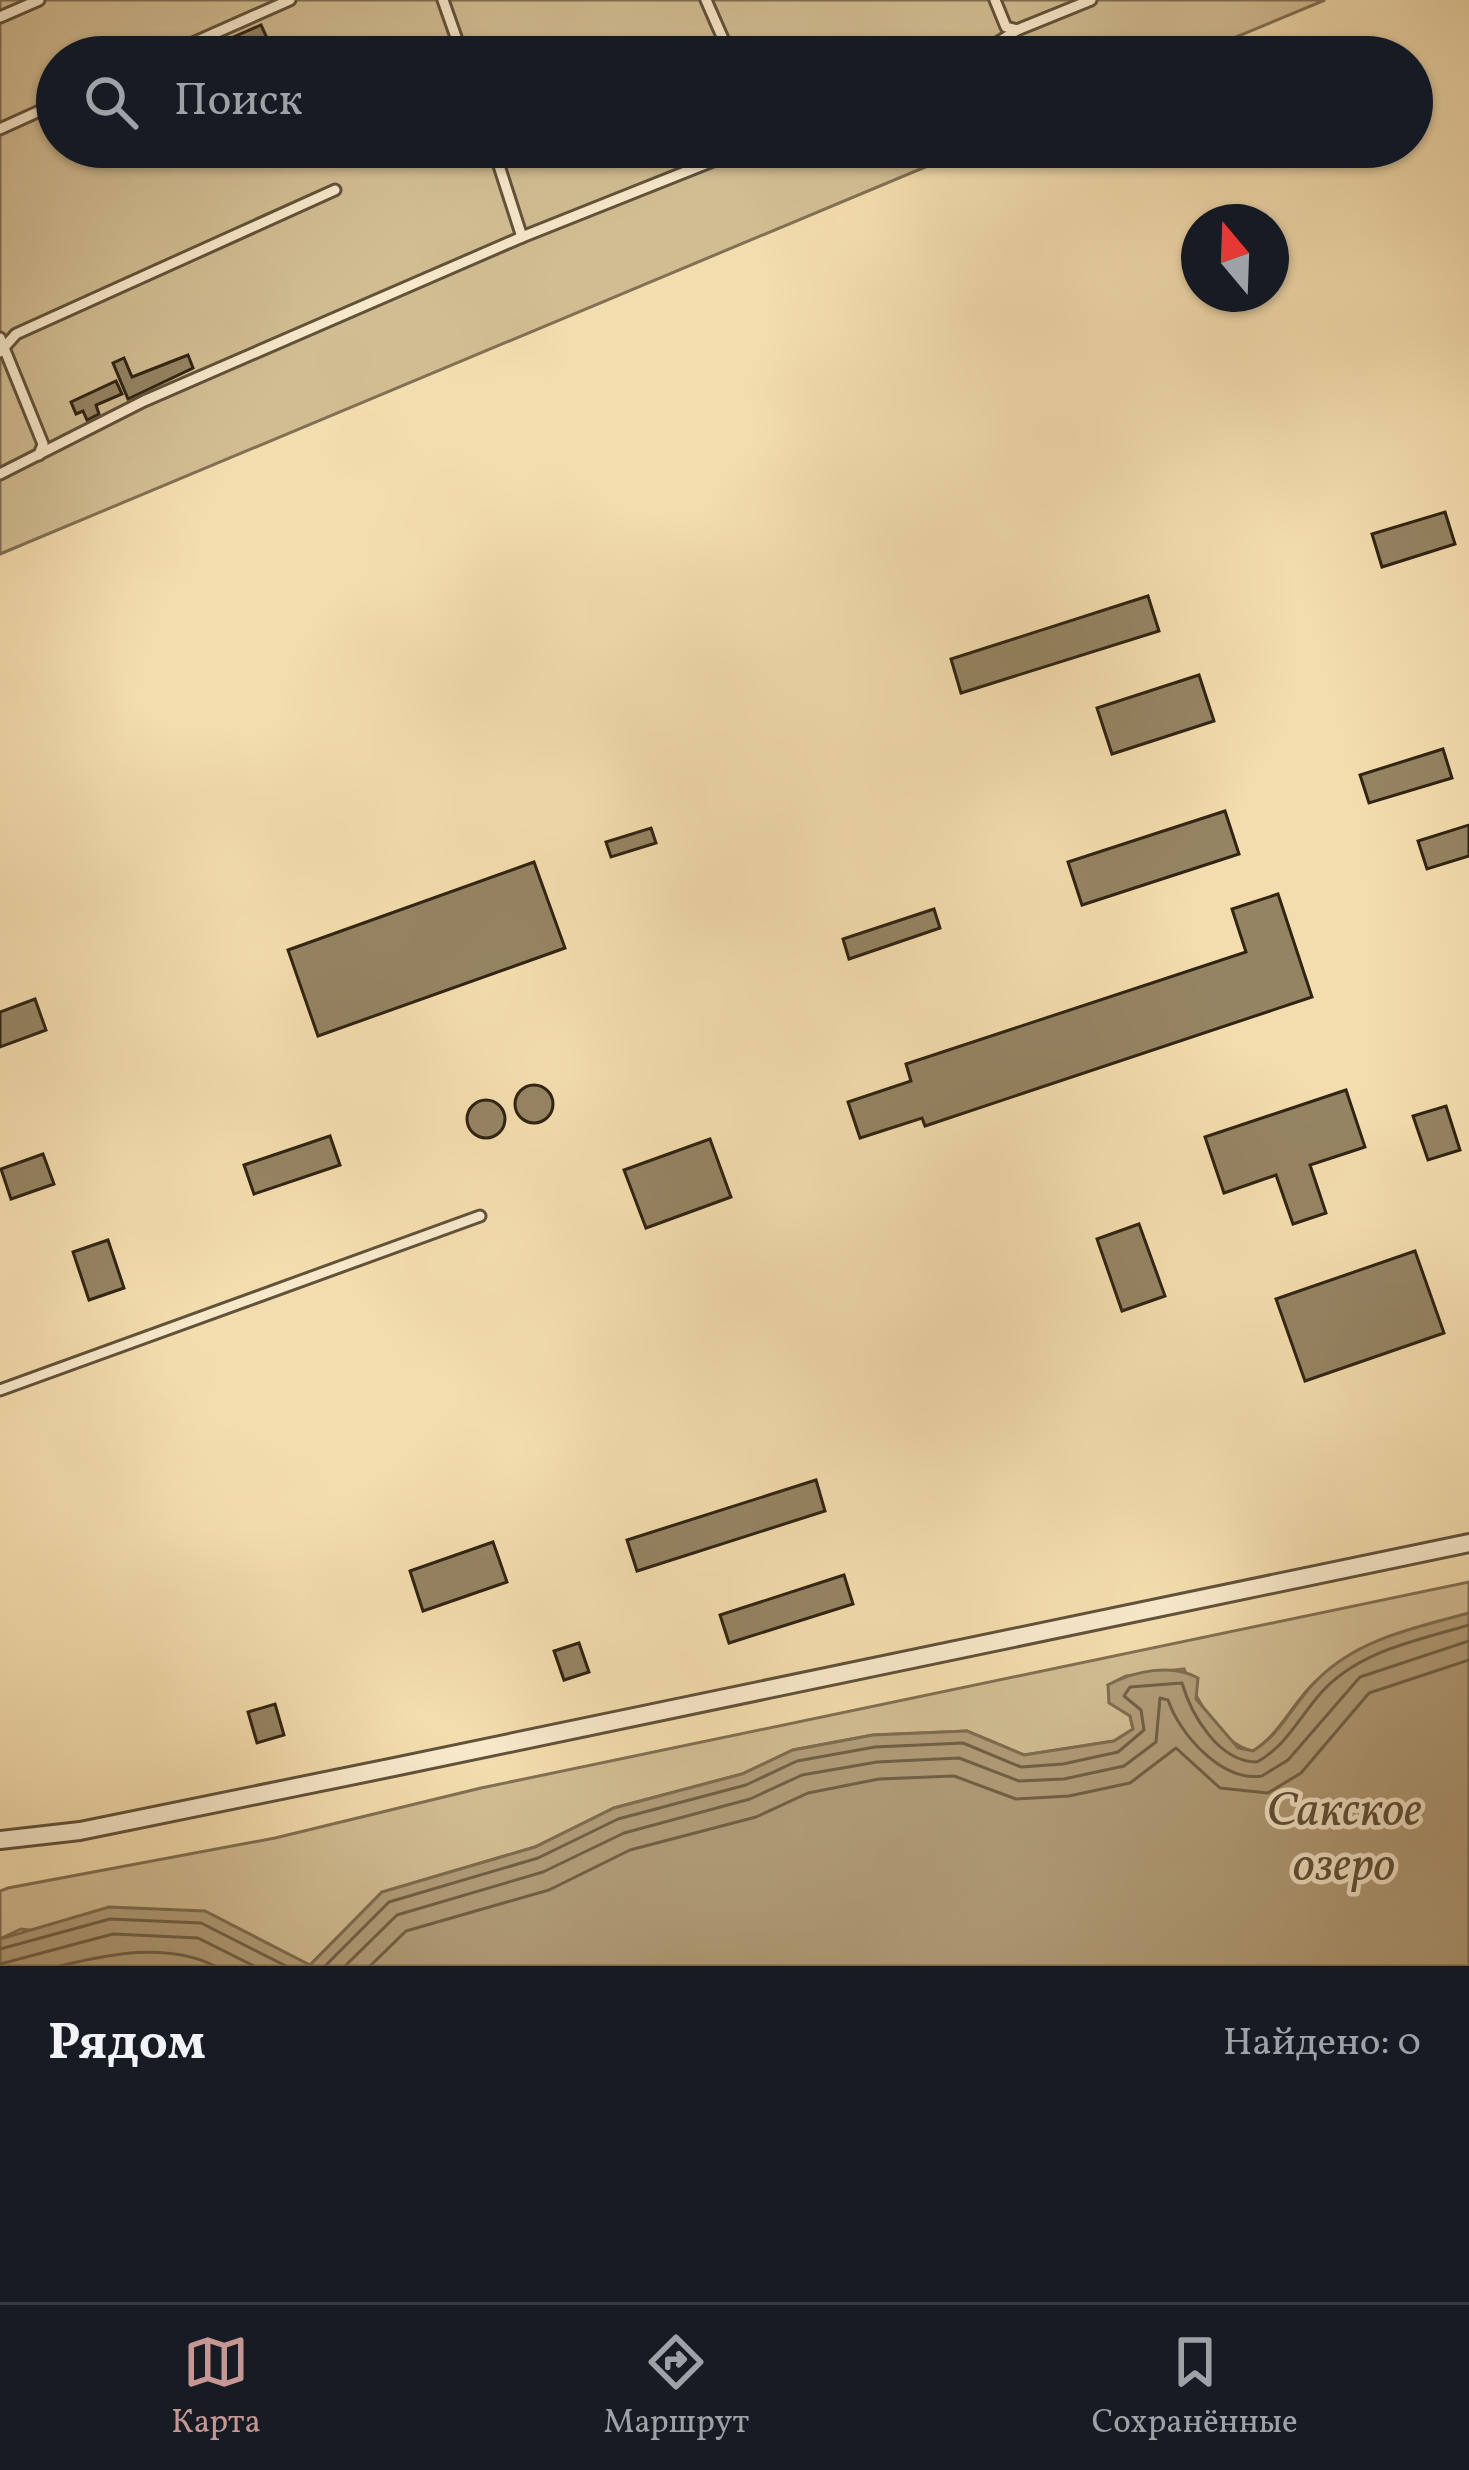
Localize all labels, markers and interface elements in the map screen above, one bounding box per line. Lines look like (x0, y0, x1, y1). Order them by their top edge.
search box (36, 36, 1433, 168)
icon: search (78, 69, 144, 135)
text: Поиск (174, 71, 303, 134)
north arrow (1181, 204, 1289, 312)
water label: Сакское озеро (1266, 1779, 1422, 1901)
text: Рядом (48, 2009, 206, 2080)
text: Найдено: 0 (1223, 2017, 1421, 2071)
tab: Карта (171, 2329, 261, 2447)
tab: Маршрут (604, 2329, 749, 2447)
tab: Сохранённые (1092, 2329, 1298, 2447)

